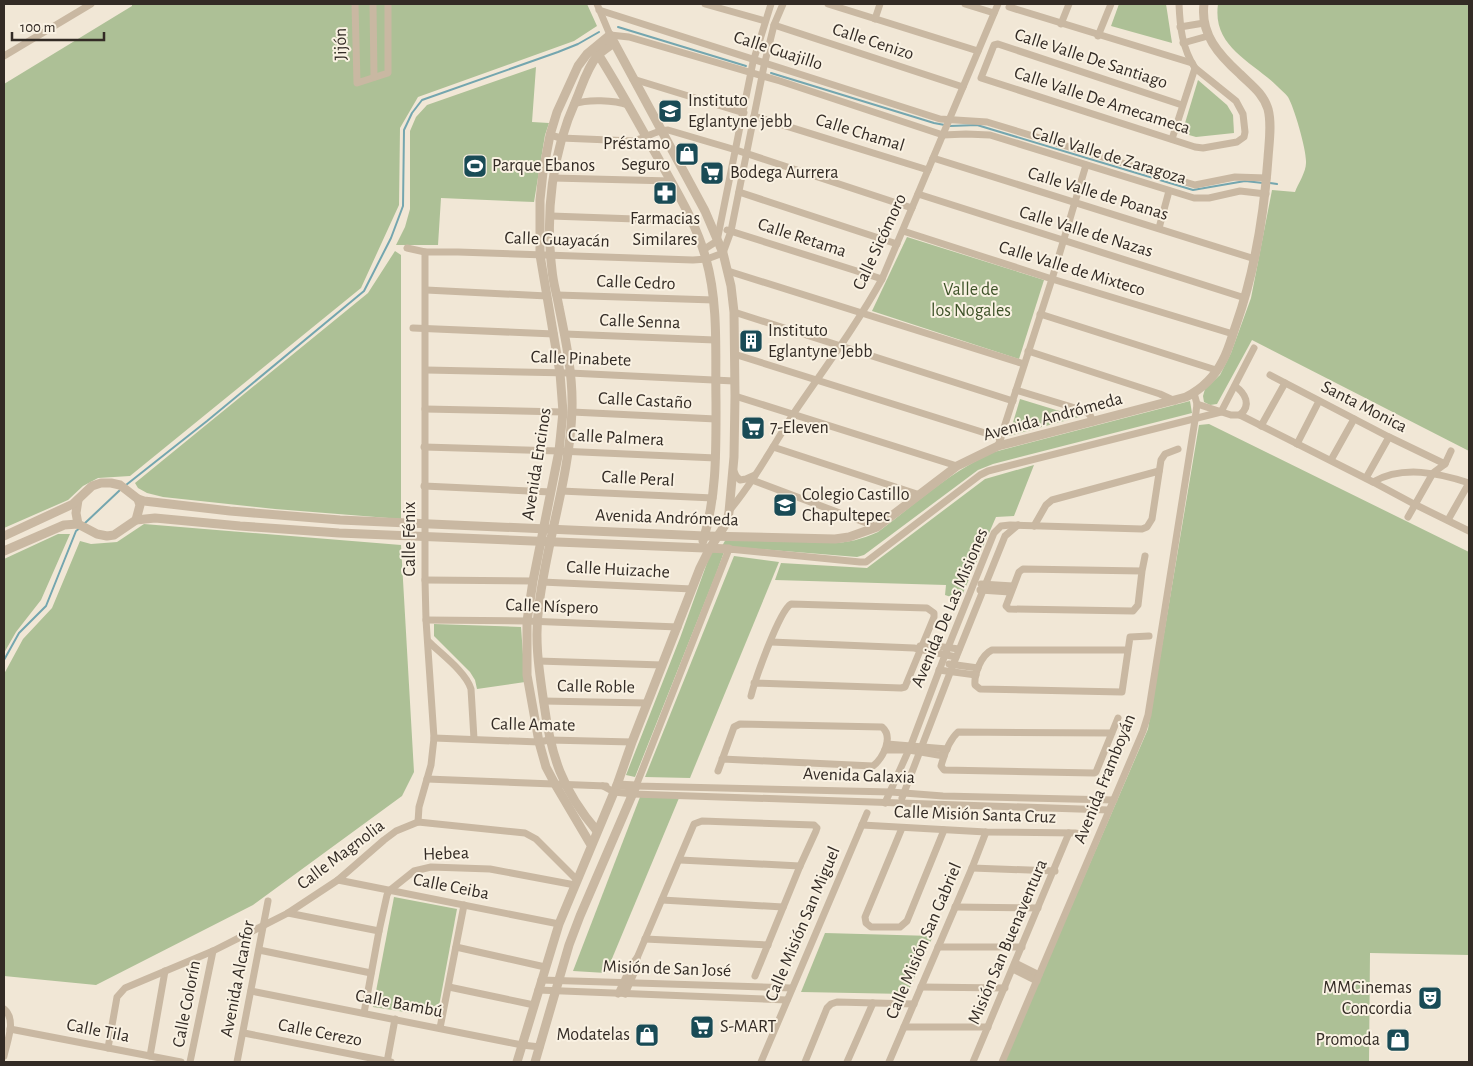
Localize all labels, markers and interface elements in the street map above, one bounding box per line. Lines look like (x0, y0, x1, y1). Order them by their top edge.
scale bar (12, 10, 105, 42)
text: 100 m (20, 20, 55, 35)
street label: Calle Cenizo (830, 20, 916, 64)
street label: Calle Valle De Santiago (1012, 26, 1170, 92)
street label: Jijón (332, 28, 350, 60)
street label: Calle Guajillo (731, 28, 825, 74)
street label: Calle Valle De Amecameca (1012, 64, 1192, 138)
place label: Instituto Eglantyne jebb (688, 92, 792, 131)
school or university icon: Instituto Eglantyne jebb (657, 98, 683, 124)
street label: Calle Chamal (813, 111, 907, 155)
street label: Calle Valle de Zaragoza (1029, 124, 1189, 188)
place label: Préstamo Seguro (603, 135, 670, 174)
shop icon: Préstamo Seguro (674, 141, 700, 167)
sports icon: Parque Ebanos (462, 153, 488, 179)
place label: Parque Ebanos (492, 157, 595, 175)
supermarket icon: Bodega Aurrera (699, 160, 725, 186)
place label: Bodega Aurrera (730, 164, 839, 182)
street label: Calle Valle de Poanas (1026, 164, 1170, 224)
pharmacy icon: Farmacias Similares (652, 180, 678, 206)
street label: Calle Sicómoro (850, 191, 910, 293)
street label: Calle Valle de Nazas (1017, 203, 1155, 261)
place label: Farmacias Similares (630, 210, 700, 249)
street label: Calle Retama (755, 215, 849, 261)
street label: Calle Guayacán (504, 229, 610, 251)
street label: Calle Valle de Mixteco (997, 238, 1147, 300)
street label: Calle Cedro (596, 273, 676, 293)
park label: Valle de los Nogales (931, 281, 1011, 320)
street label: Calle Senna (599, 312, 681, 332)
place label: Instituto Eglantyne Jebb (768, 322, 873, 361)
building icon: Instituto Eglantyne Jebb (738, 328, 764, 354)
street label: Calle Pinabete (530, 348, 632, 370)
street label: Santa Monica (1318, 378, 1410, 436)
street label: Calle Castaño (597, 390, 693, 412)
street label: Avenida Andrómeda (981, 390, 1125, 444)
street label: Avenida Encinos (519, 406, 555, 522)
supermarket icon: 7-Eleven (740, 415, 766, 441)
place label: 7-Eleven (770, 419, 829, 437)
street label: Calle Palmera (568, 426, 664, 450)
street label: Calle Peral (601, 468, 675, 490)
place label: Colegio Castillo Chapultepec (802, 486, 910, 525)
school or university icon: Colegio Castillo Chapultepec (772, 492, 798, 518)
street label: Calle Fénix (401, 501, 419, 576)
street label: Avenida Andrómeda (595, 506, 739, 530)
street label: Avenida De Las Misiones (908, 526, 992, 690)
street label: Calle Huizache (566, 558, 670, 582)
street label: Calle Níspero (505, 596, 599, 618)
street label: Calle Roble (557, 677, 635, 697)
street label: Avenida Framboyán (1071, 712, 1139, 846)
street label: Calle Amate (491, 715, 575, 735)
street label: Avenida Galaxia (803, 765, 915, 787)
street label: Calle Misión Santa Cruz (894, 803, 1056, 827)
street label: Calle Magnolia (294, 816, 388, 894)
street label: Hebea (423, 844, 469, 864)
street label: Calle Misión San Miguel (762, 844, 844, 1004)
street label: Misión San Buenaventura (965, 857, 1051, 1027)
street label: Calle Misión San Gabriel (883, 860, 965, 1022)
street label: Calle Ceiba (411, 871, 491, 903)
street label: Avenida Alcanfor (218, 919, 258, 1039)
street label: Misión de San José (602, 958, 732, 980)
street label: Calle Colorín (170, 959, 204, 1049)
place label: MMCinemas Concordia (1323, 979, 1412, 1018)
theatre icon: MMCinemas Concordia (1417, 985, 1443, 1011)
street label: Calle Bambú (354, 987, 444, 1021)
supermarket icon: S-MART (689, 1014, 715, 1040)
street label: Calle Tila (65, 1016, 131, 1046)
street label: Calle Cerezo (276, 1016, 364, 1050)
place label: S-MART (720, 1018, 776, 1036)
shop icon: Modatelas (634, 1022, 660, 1048)
place label: Modatelas (556, 1026, 630, 1044)
shop icon: Promoda (1385, 1027, 1411, 1053)
place label: Promoda (1316, 1031, 1380, 1049)

